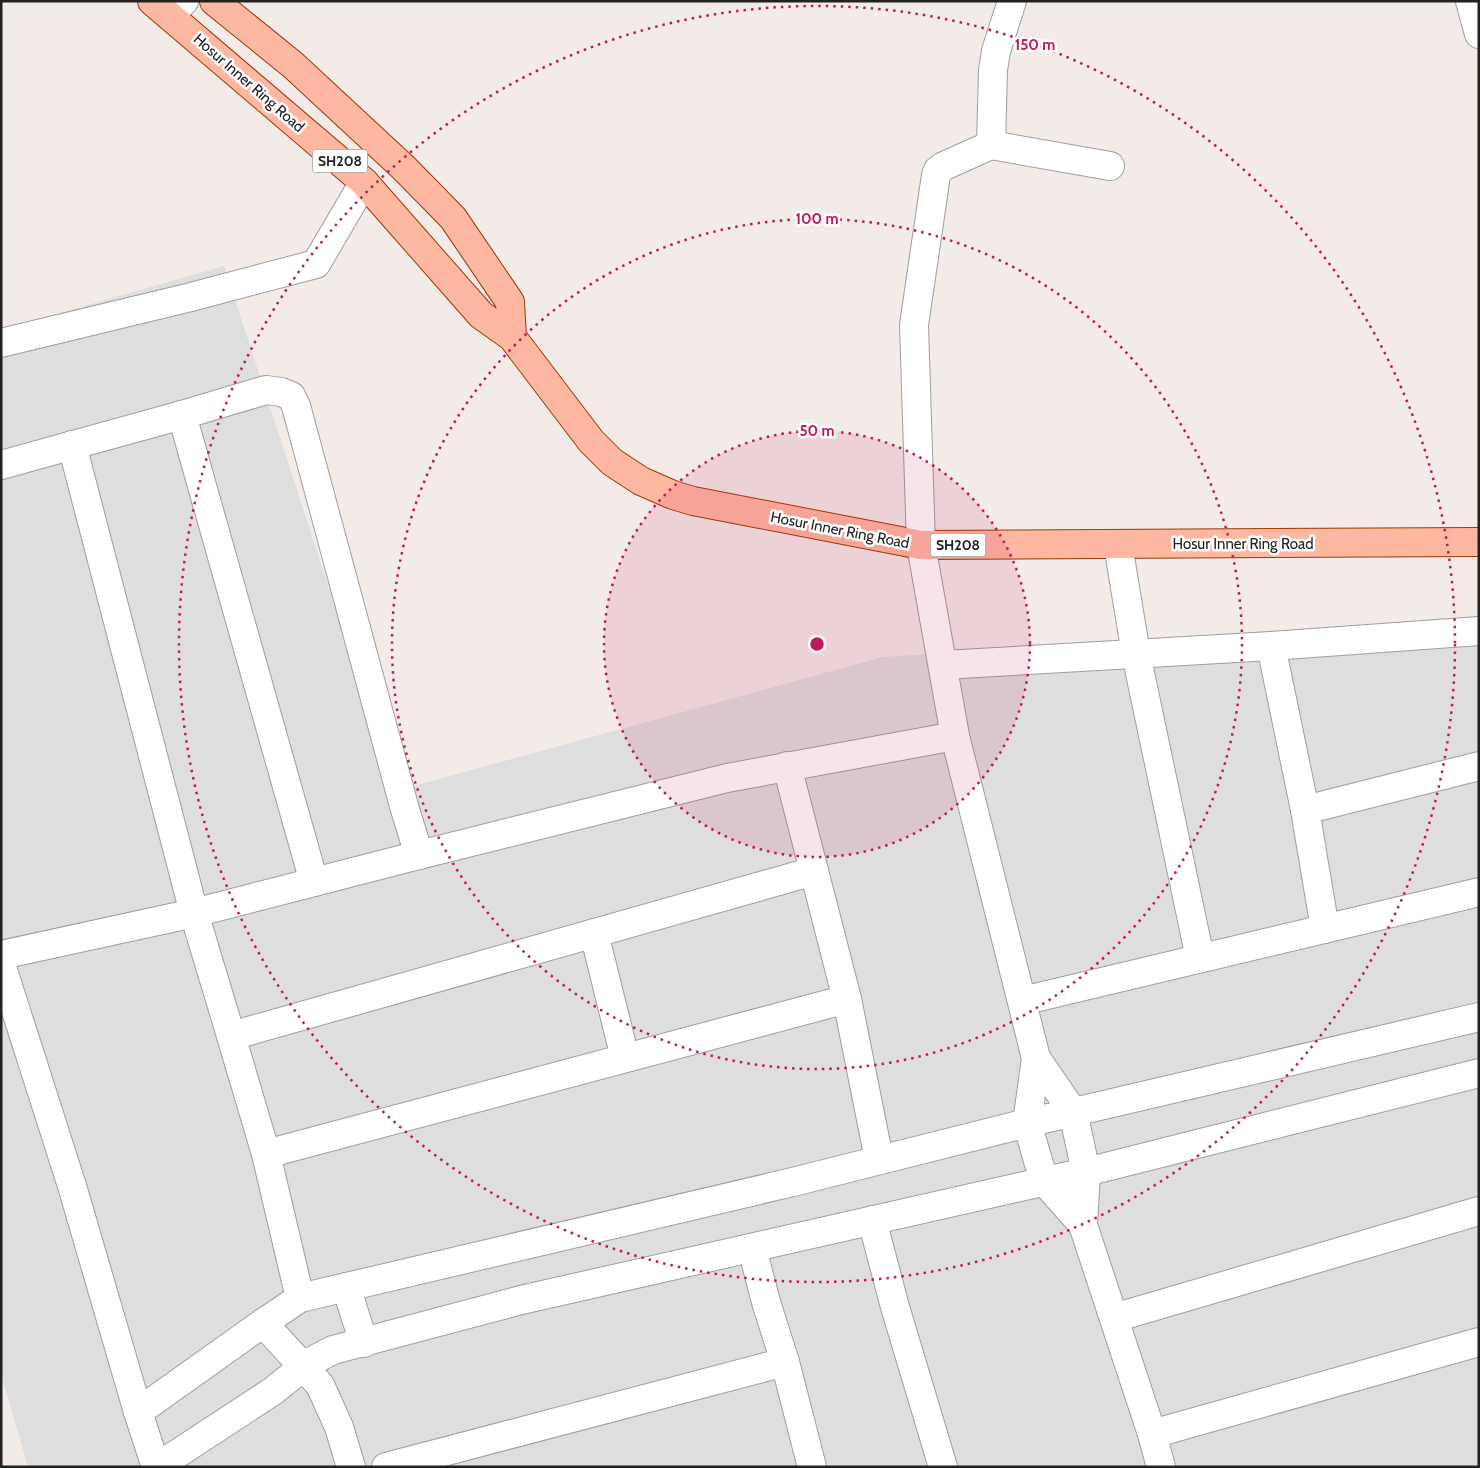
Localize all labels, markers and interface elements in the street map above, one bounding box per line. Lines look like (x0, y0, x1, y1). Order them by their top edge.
street label: Hosur Inner Ring Road (190, 30, 308, 136)
text: 150 m (1015, 36, 1055, 54)
road number: SH208 (312, 150, 368, 172)
text: 100 m (795, 210, 839, 228)
text: 50 m (799, 422, 835, 440)
street label: Hosur Inner Ring Road (769, 508, 911, 552)
road number: SH208 (930, 534, 986, 556)
street label: Hosur Inner Ring Road (1173, 535, 1313, 553)
centre of rings (808, 635, 826, 653)

